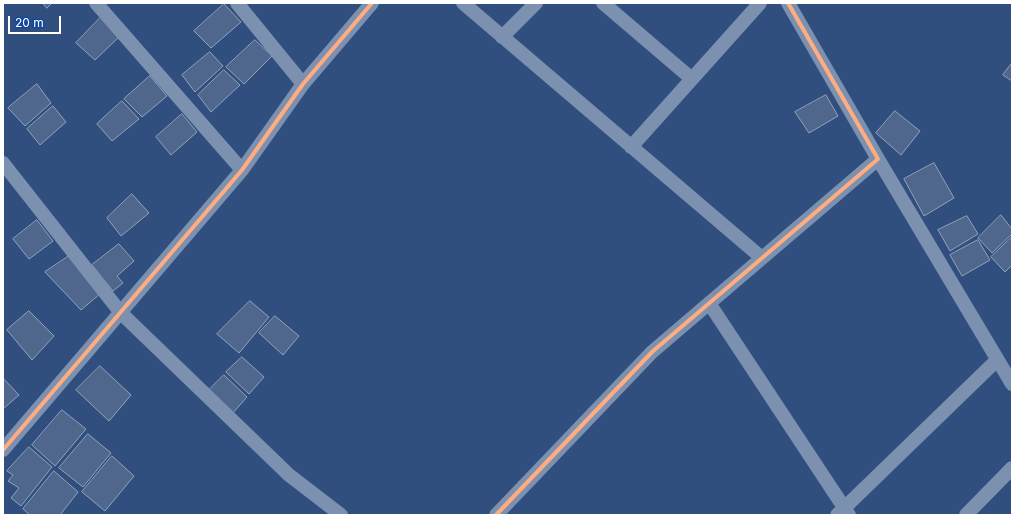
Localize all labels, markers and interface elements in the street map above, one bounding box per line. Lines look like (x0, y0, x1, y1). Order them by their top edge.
scale bar (10, 8, 63, 34)
text: 20 m (15, 15, 44, 30)

